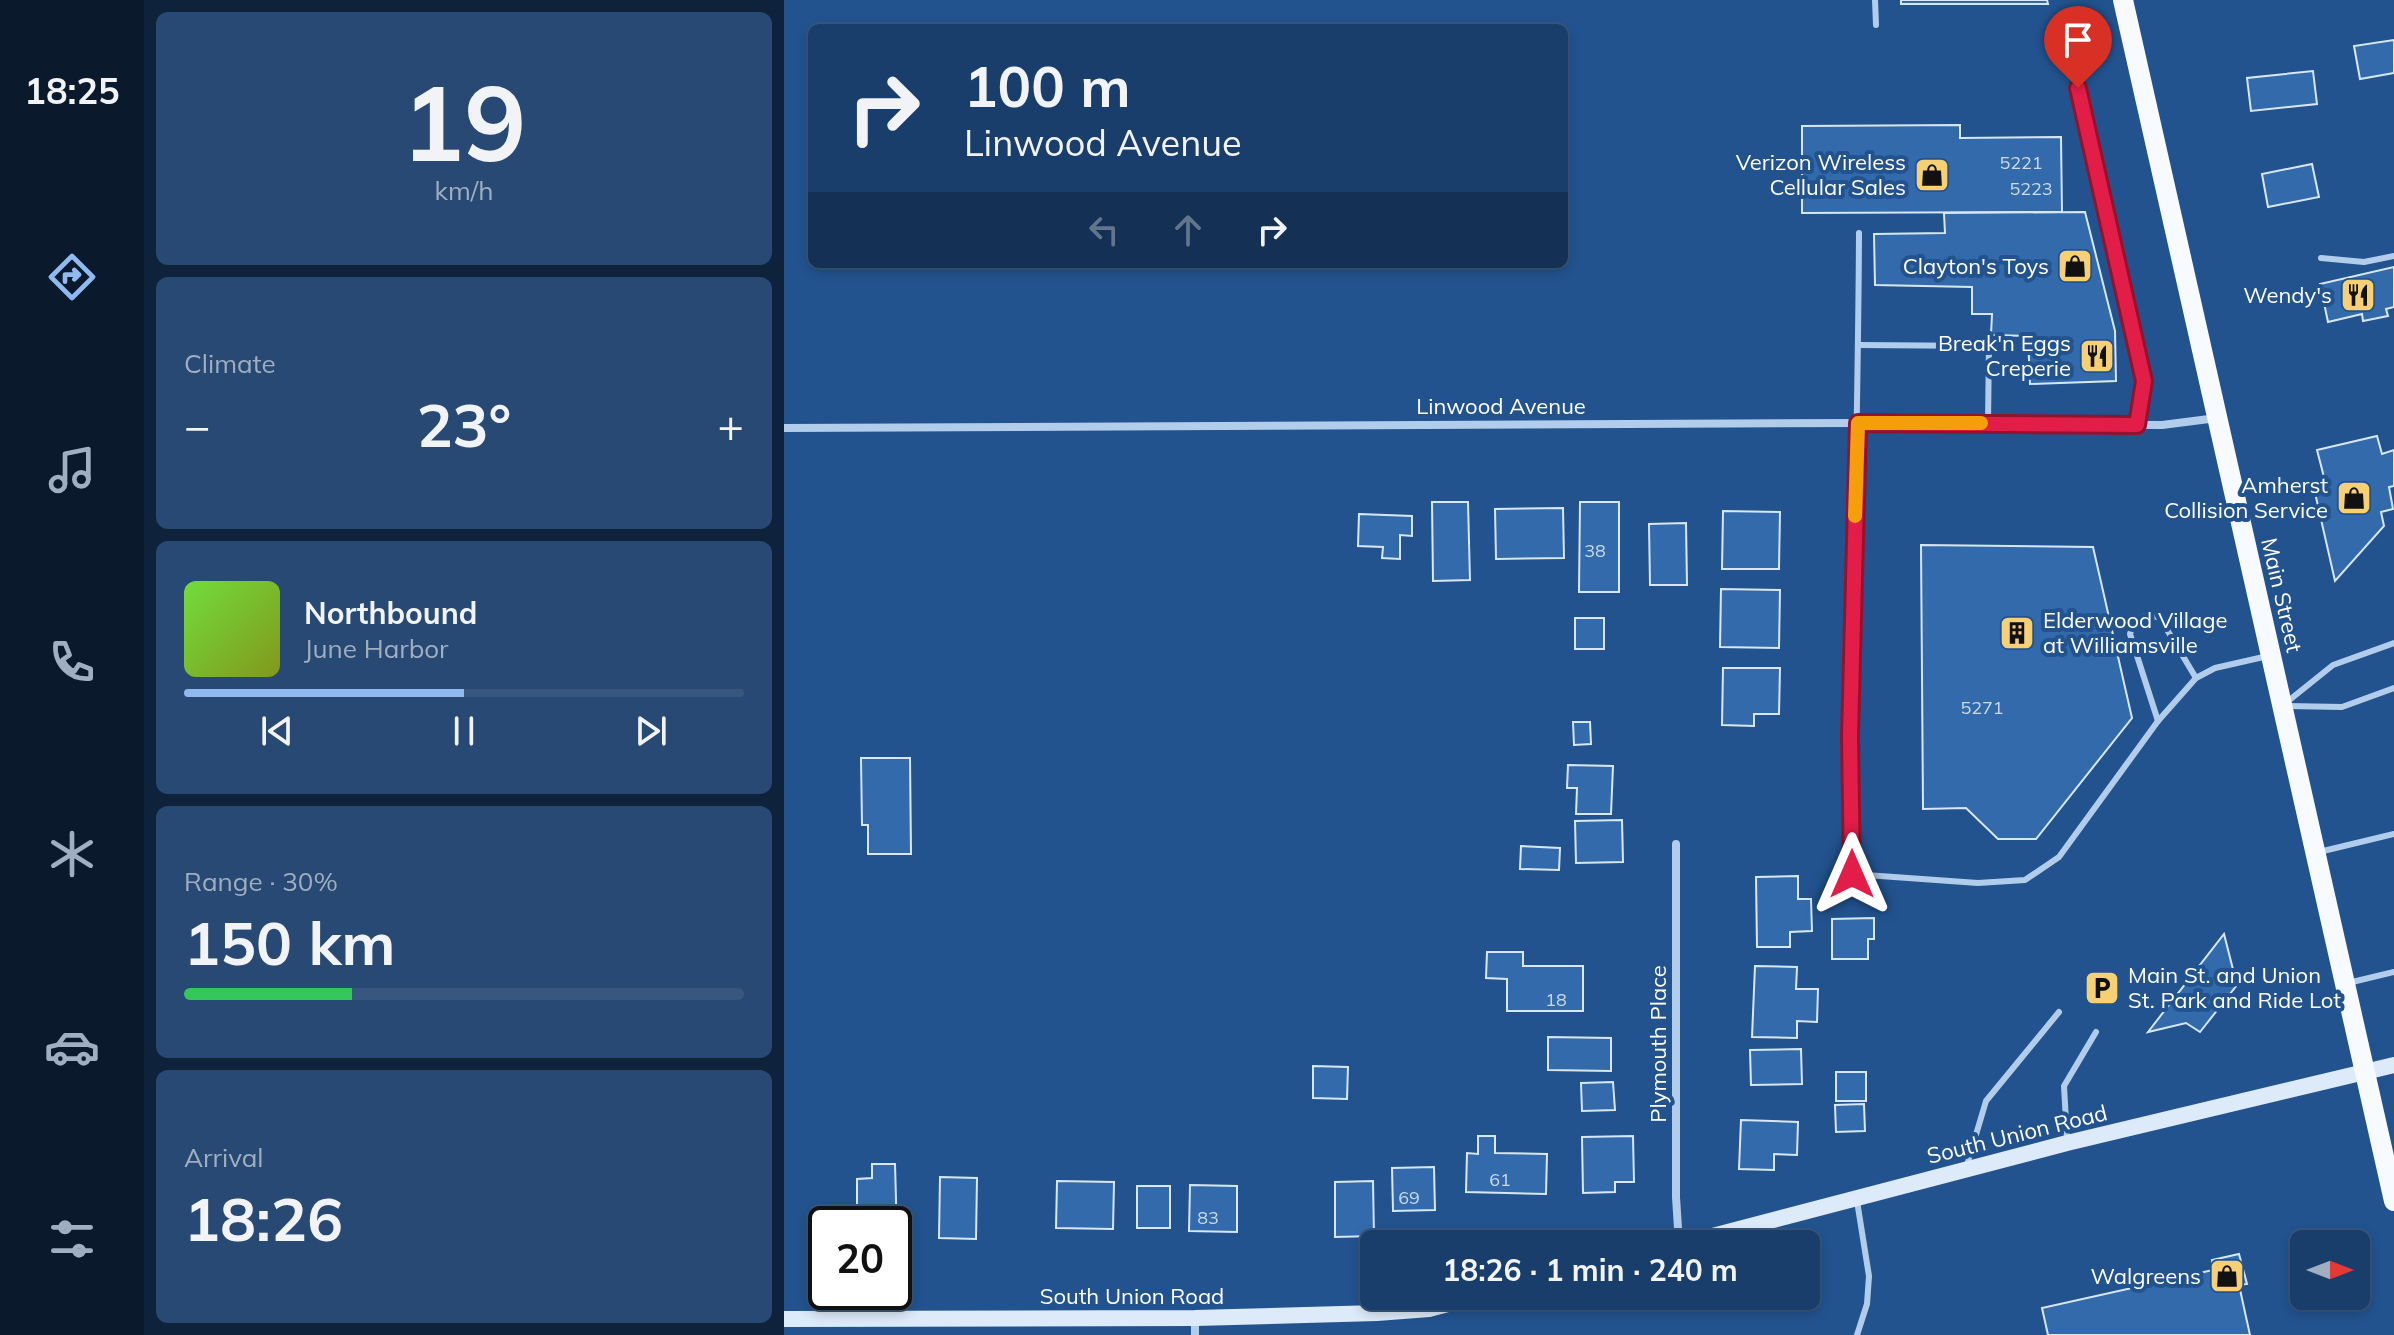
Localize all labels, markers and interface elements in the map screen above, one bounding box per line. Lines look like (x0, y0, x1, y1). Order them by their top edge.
pin (2044, 6, 2112, 88)
icon: arrive (2056, 18, 2100, 62)
text: 100 m (964, 51, 1131, 121)
text: 19 (402, 56, 526, 187)
icon: right (832, 56, 936, 160)
text: 18:25 (24, 68, 120, 113)
text: Linwood Avenue (964, 120, 1242, 165)
place label: Verizon Wireless Cellular Sales (1736, 148, 1906, 201)
house number: 5221 (1999, 151, 2043, 174)
shop icon: Verizon Wireless Cellular Sales (1913, 156, 1951, 194)
text: km/h (435, 174, 493, 207)
house number: 5223 (2009, 177, 2053, 200)
icon: left (1082, 208, 1126, 252)
icon: ahead (1166, 208, 1210, 252)
icon: right (1250, 208, 1294, 252)
shop icon: Clayton's Toys (2056, 247, 2094, 285)
icon: directions (44, 249, 100, 305)
place label: Clayton's Toys (1903, 252, 2049, 280)
restaurant icon: Wendy's (2339, 276, 2377, 314)
place label: Wendy's (2243, 281, 2332, 309)
place label: Break'n Eggs Creperie (1938, 329, 2071, 382)
restaurant icon: Break'n Eggs Creperie (2078, 337, 2116, 375)
text: Climate (184, 347, 276, 380)
text: 23° (417, 387, 511, 462)
street label: Linwood Avenue (1416, 392, 1586, 420)
text: − (184, 398, 210, 453)
text: + (718, 398, 744, 453)
icon: music (44, 442, 100, 498)
place label: Amherst Collision Service (2164, 471, 2328, 524)
shop icon: Amherst Collision Service (2335, 479, 2373, 517)
street label: Main Street (2255, 535, 2309, 655)
house number: 38 (1584, 539, 1606, 562)
text: Northbound (304, 594, 477, 632)
place label: Elderwood Village at Williamsville (2043, 606, 2228, 659)
building icon: Elderwood Village at Williamsville (1998, 614, 2036, 652)
text: June Harbor (304, 632, 449, 665)
icon: phone (44, 634, 100, 690)
house number: 5271 (1960, 696, 2004, 719)
icon: previous (255, 709, 299, 753)
icon: pause (442, 709, 486, 753)
icon: next (629, 709, 673, 753)
icon: climate (44, 826, 100, 882)
position arrow (1810, 832, 1894, 916)
text: Range · 30% (184, 865, 338, 898)
text: 150 km (184, 905, 396, 980)
place label: Main St. and Union St. Park and Ride Lot (2128, 961, 2341, 1014)
street label: Plymouth Place (1644, 965, 1672, 1123)
parking icon: Main St. and Union St. Park and Ride Lot (2083, 969, 2121, 1007)
house number: 18 (1545, 988, 1567, 1011)
icon: car (44, 1019, 100, 1075)
street label: South Union Road (1924, 1098, 2110, 1170)
text: Arrival (184, 1141, 264, 1174)
house number: 61 (1489, 1168, 1511, 1191)
text: 18:26 (184, 1181, 343, 1256)
house number: 69 (1398, 1186, 1420, 1209)
speed limit sign: 20 (808, 1206, 912, 1310)
house number: 83 (1197, 1206, 1219, 1229)
icon: filters (44, 1211, 100, 1267)
north arrow (2290, 1230, 2370, 1310)
map controls (2290, 1230, 2370, 1310)
text: 18:26 · 1 min · 240 m (1442, 1251, 1738, 1289)
shop icon: Walgreens (2208, 1257, 2246, 1295)
place label: Walgreens (2091, 1262, 2201, 1290)
street label: South Union Road (1040, 1282, 1224, 1310)

